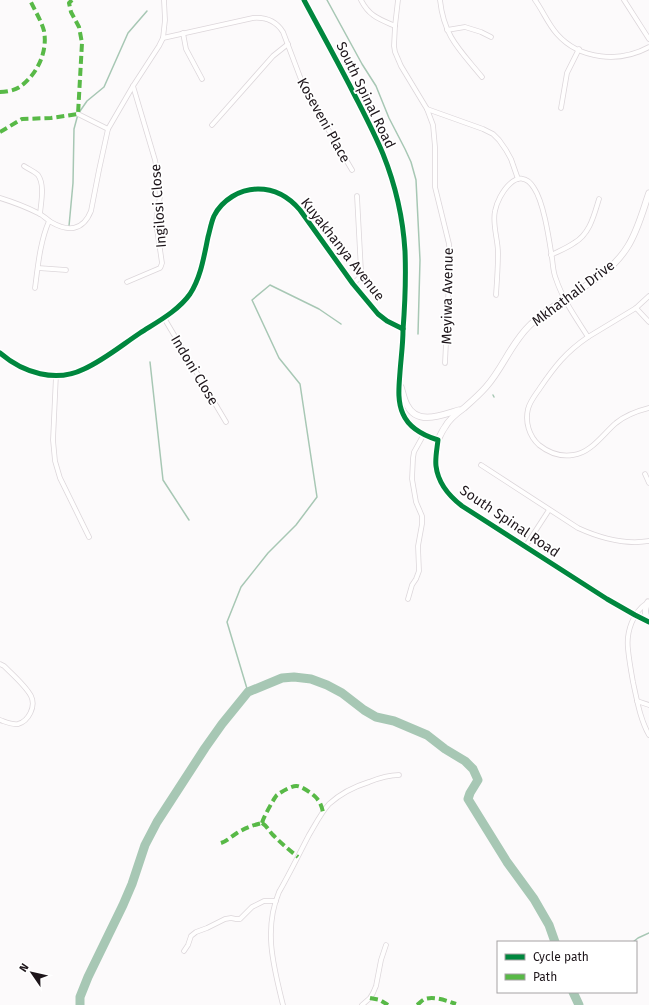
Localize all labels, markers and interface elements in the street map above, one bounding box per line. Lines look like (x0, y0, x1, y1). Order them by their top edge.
street label: South Spinal Road (332, 39, 399, 151)
street label: Koseveni Place (293, 75, 354, 166)
street label: Ingilosi Close (147, 163, 170, 248)
street label: Kuyakhanya Avenue (297, 194, 388, 304)
street label: Meyiwa Avenue (438, 247, 457, 345)
street label: Mkhathali Drive (529, 257, 618, 330)
street label: Indoni Close (167, 332, 222, 408)
street label: South Spinal Road (457, 482, 563, 561)
legend (497, 941, 637, 993)
text: Cycle path (533, 950, 589, 964)
north arrow (12, 953, 52, 993)
text: N (17, 961, 32, 974)
text: Path (533, 970, 557, 984)

